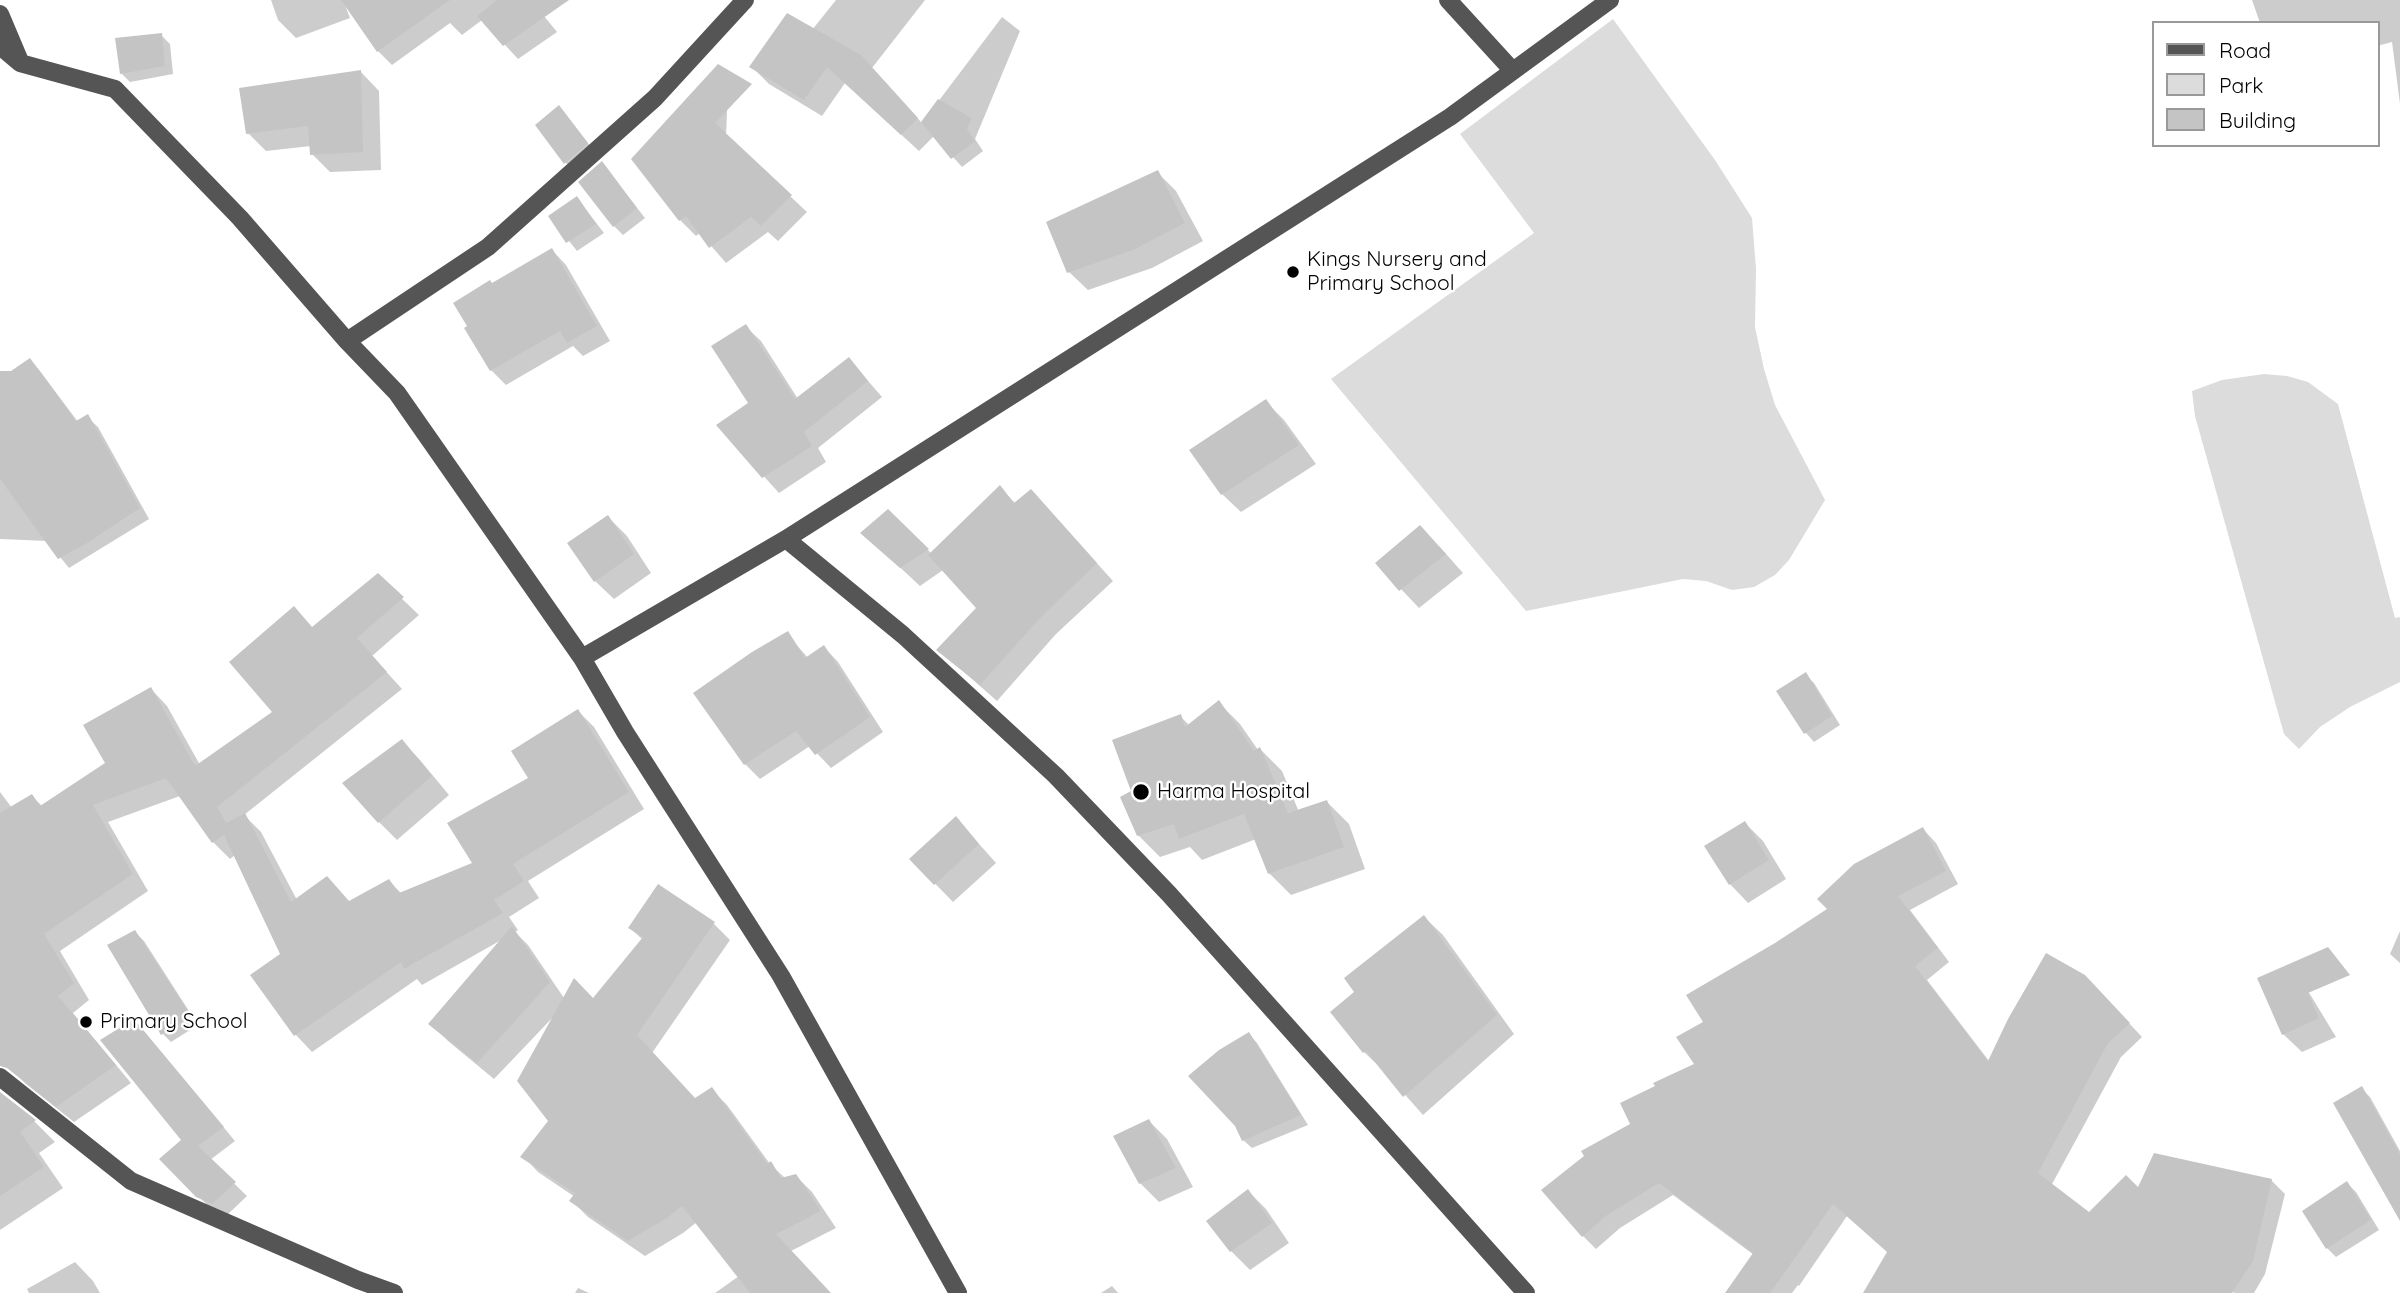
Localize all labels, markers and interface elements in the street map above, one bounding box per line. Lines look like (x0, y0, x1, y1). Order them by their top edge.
legend (2152, 21, 2379, 147)
text: Road (2219, 37, 2271, 63)
text: Park (2219, 72, 2263, 98)
text: Building (2219, 107, 2296, 133)
place label: Kings Nursery and Primary School (1307, 247, 1487, 297)
marker: Kings Nursery and Primary School (1285, 264, 1301, 280)
place label: Harma Hospital (1157, 779, 1310, 805)
marker: Harma Hospital (1131, 782, 1151, 802)
place label: Primary School (100, 1009, 248, 1035)
marker: Primary School (78, 1014, 94, 1030)

